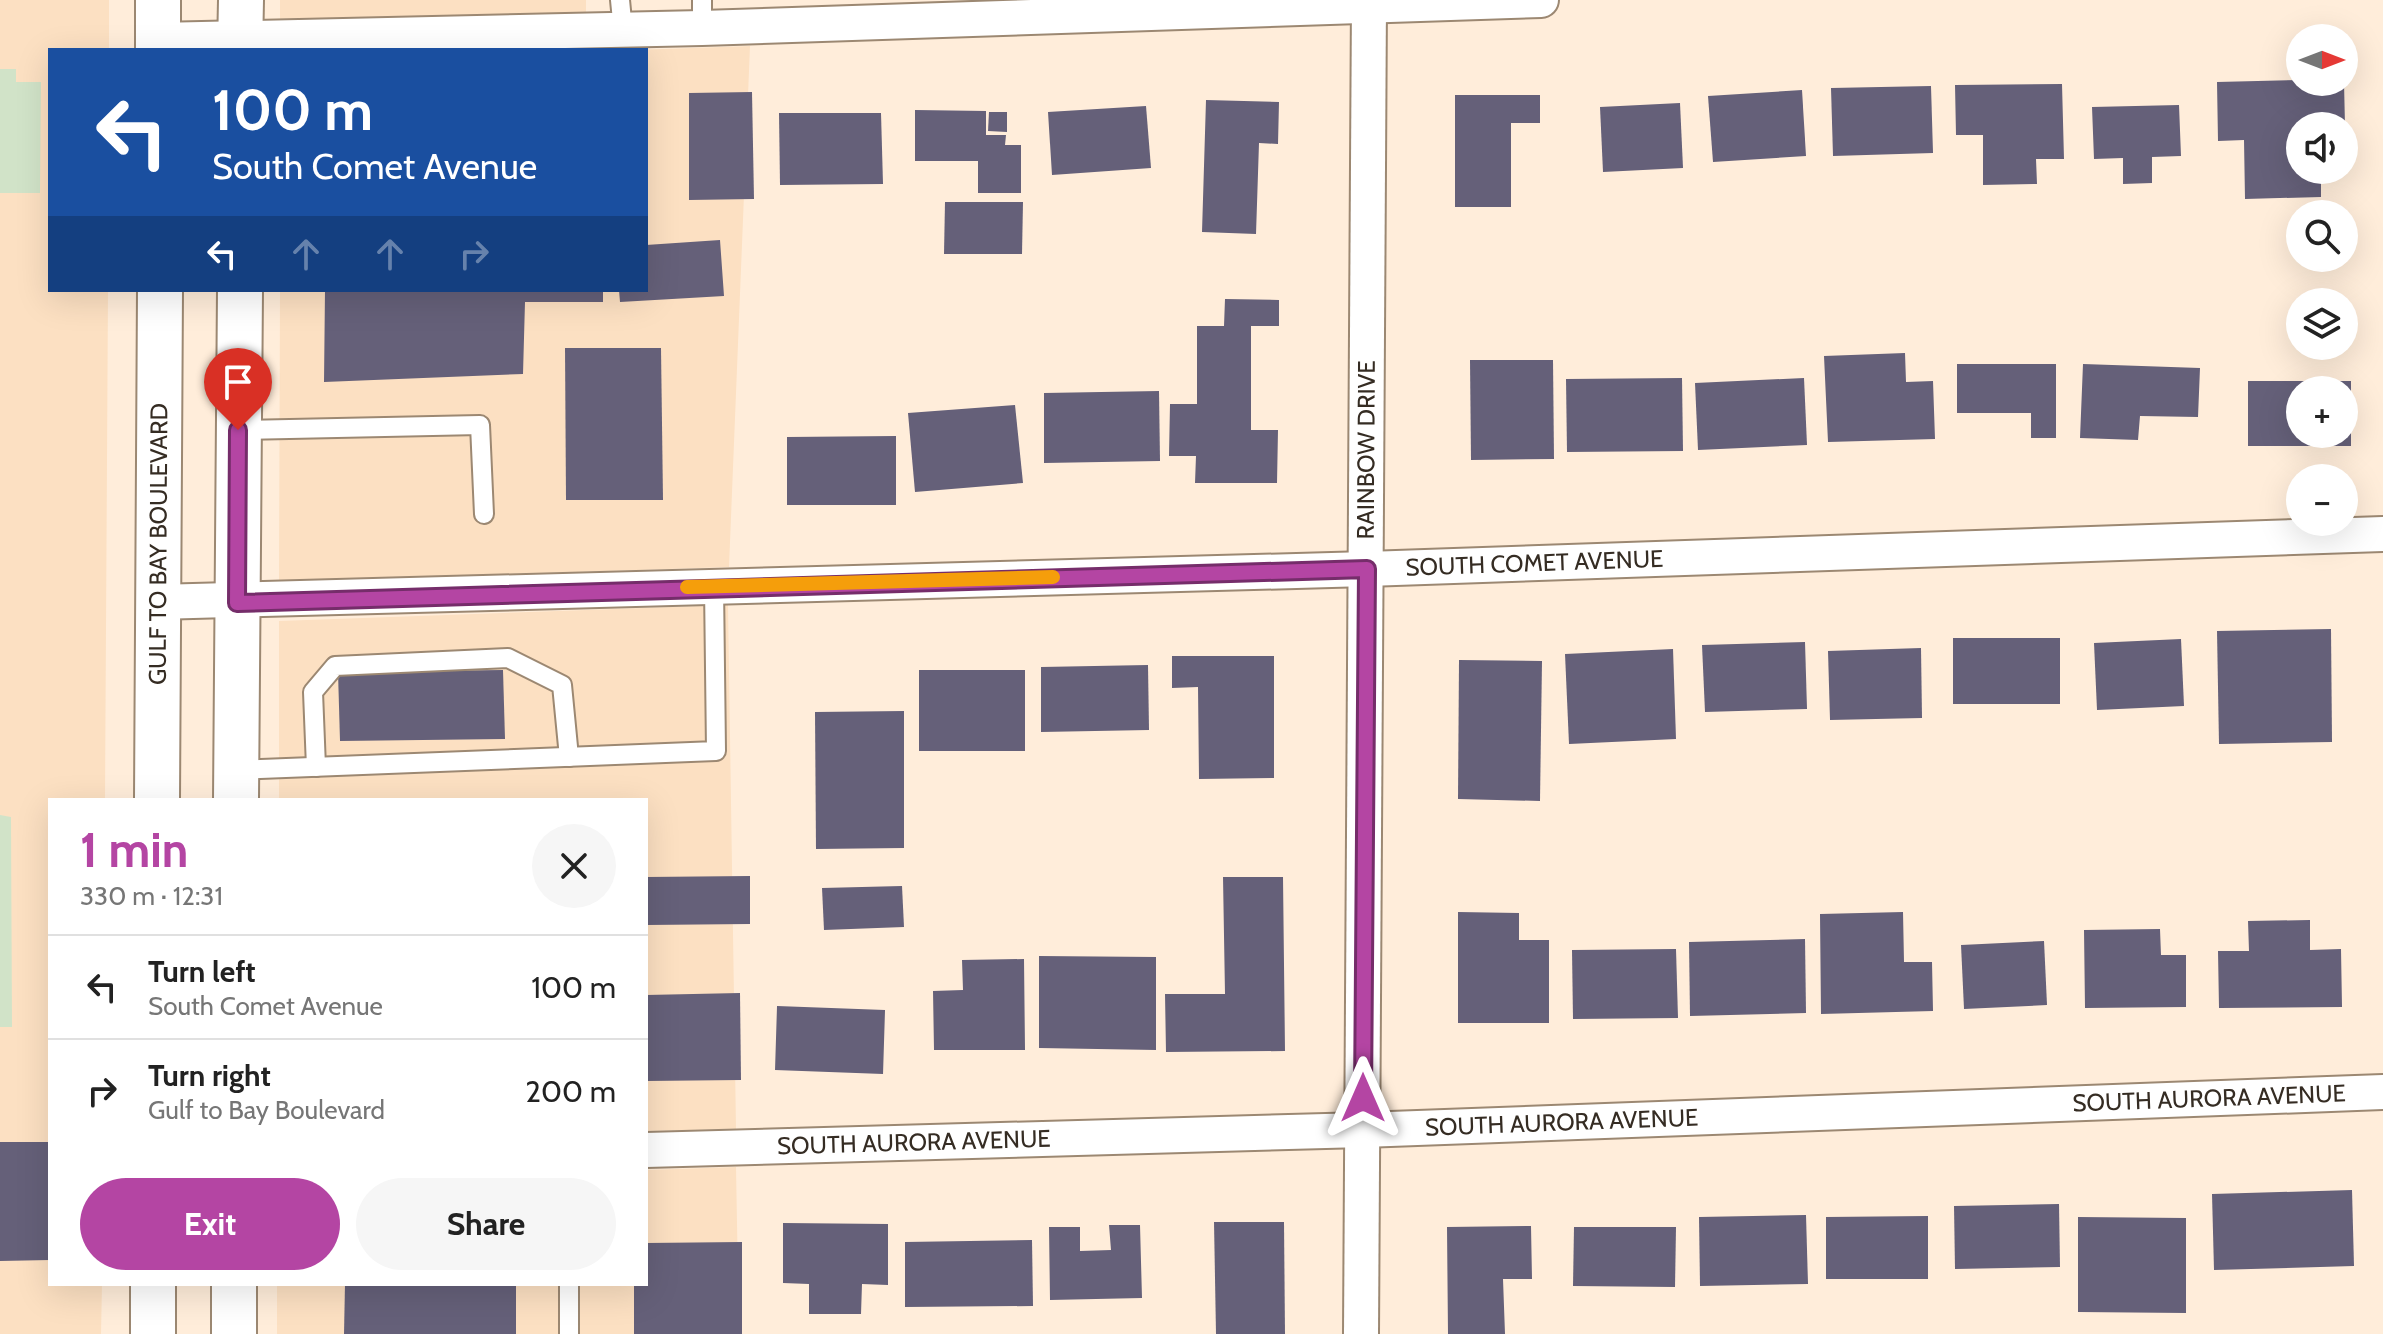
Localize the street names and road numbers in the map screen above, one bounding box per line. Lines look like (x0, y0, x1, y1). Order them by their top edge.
street label: RAINBOW DRIVE (1351, 360, 1381, 540)
street label: GULF TO BAY BOULEVARD (143, 403, 173, 685)
street label: SOUTH COMET AVENUE (1405, 544, 1664, 582)
street label: SOUTH AURORA AVENUE (2072, 1078, 2346, 1118)
street label: SOUTH AURORA AVENUE (1424, 1103, 1699, 1142)
street label: SOUTH AURORA AVENUE (777, 1124, 1051, 1160)

